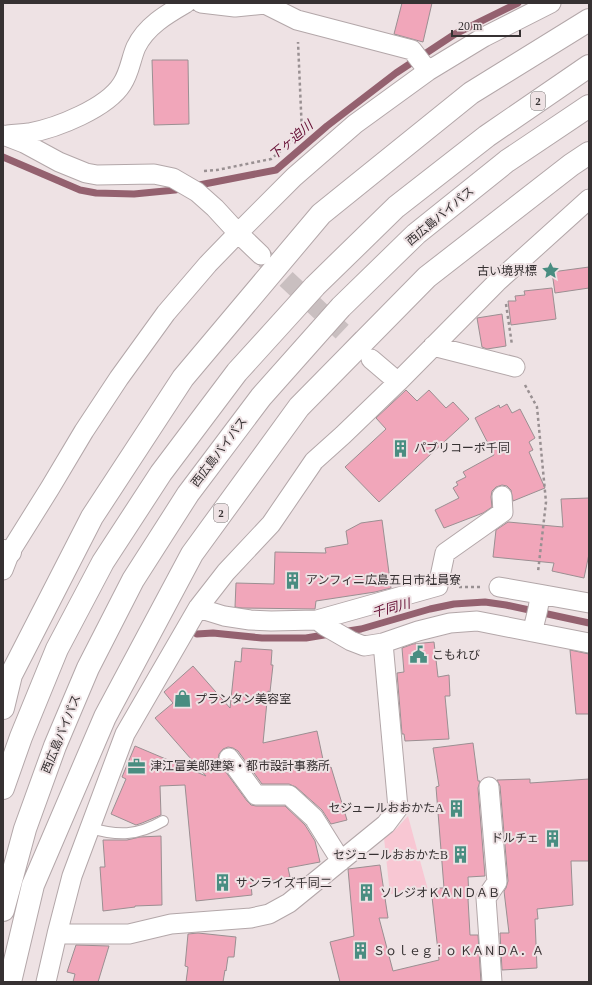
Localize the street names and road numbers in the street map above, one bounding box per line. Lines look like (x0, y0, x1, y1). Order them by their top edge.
road number: 2 (531, 92, 545, 110)
street label: 西広島バイパス (403, 184, 477, 248)
street label: 西広島バイパス (188, 414, 250, 490)
road number: 2 (214, 504, 228, 522)
street label: 西広島バイパス (39, 693, 83, 775)

